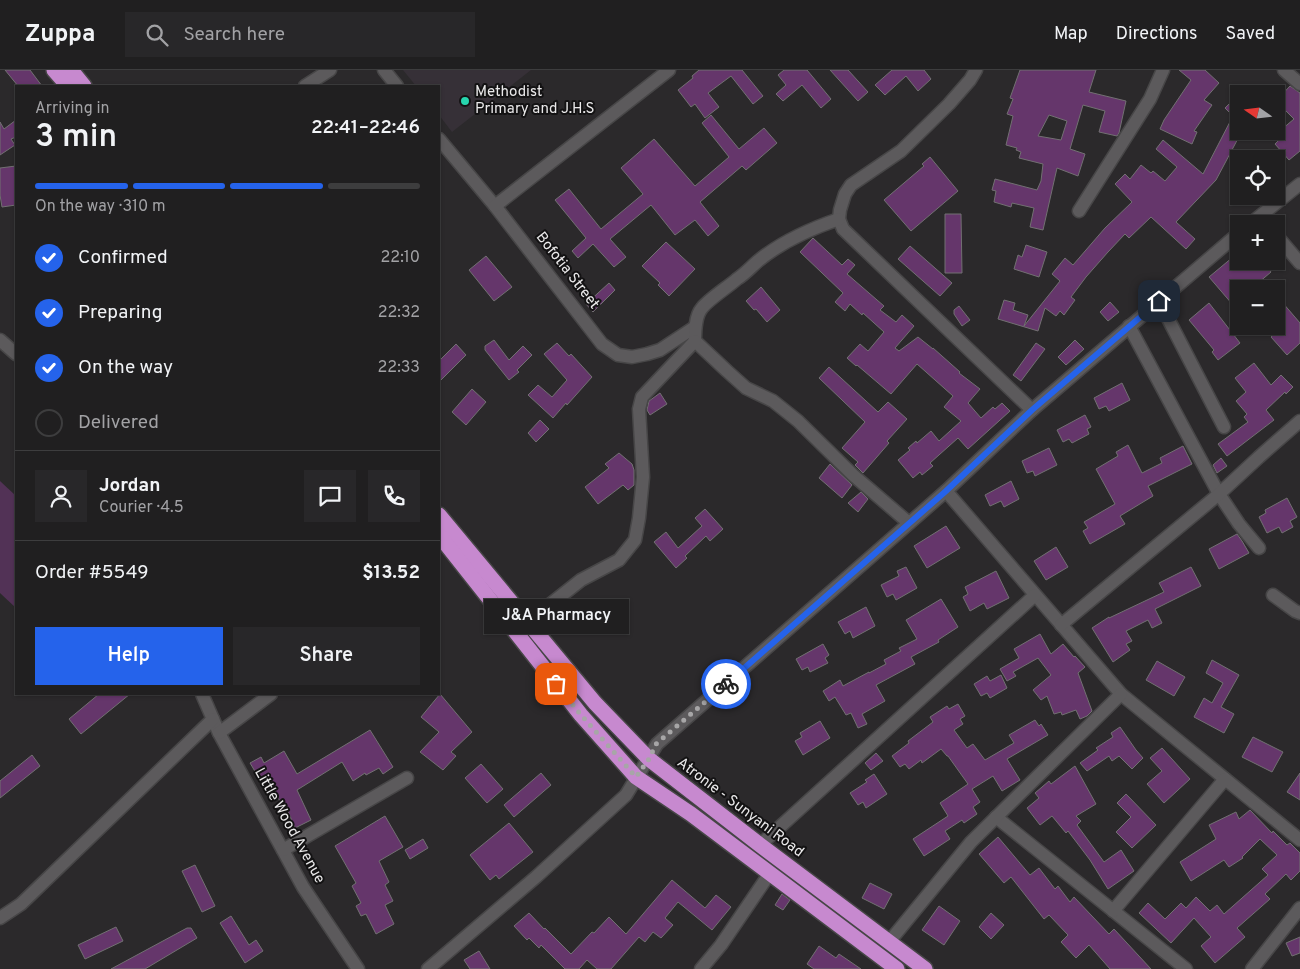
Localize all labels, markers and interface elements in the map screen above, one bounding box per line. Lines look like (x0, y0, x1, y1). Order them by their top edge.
search box (125, 12, 475, 57)
text: Zuppa (25, 20, 95, 50)
icon: search (143, 21, 171, 49)
text: Search here (183, 23, 285, 47)
text: Map (1054, 23, 1088, 46)
text: Directions (1116, 23, 1198, 46)
text: Saved (1226, 23, 1275, 46)
place label: Methodist Primary and J.H.S (475, 83, 595, 119)
north arrow (1230, 85, 1285, 140)
map controls (1230, 85, 1285, 335)
marker: Methodist Primary and J.H.S (459, 95, 471, 107)
text: Arriving in (35, 99, 110, 119)
text: 22:41–22:46 (311, 116, 420, 140)
text: 3 min (35, 118, 117, 158)
button: locate (1230, 150, 1285, 205)
text: On the way · 310 m (35, 197, 166, 217)
button: + (1230, 215, 1285, 270)
street label: Bofotia Street (531, 229, 603, 313)
icon: check (35, 244, 63, 272)
text: Confirmed (78, 246, 168, 270)
text: 22:10 (381, 248, 420, 268)
pin (1138, 280, 1180, 322)
button: − (1230, 280, 1285, 335)
icon: home (1145, 287, 1173, 315)
icon: check (35, 299, 63, 327)
text: Preparing (78, 301, 162, 325)
text: 22:32 (378, 303, 420, 323)
icon: check (35, 354, 63, 382)
text: On the way (78, 356, 173, 380)
text: 22:33 (378, 358, 420, 378)
text: Delivered (78, 411, 159, 435)
button: person (35, 470, 87, 522)
button: chat (304, 470, 356, 522)
button: phone (368, 470, 420, 522)
text: Jordan (99, 474, 161, 498)
text: Courier · 4.5 (99, 498, 184, 518)
text: Order #5549 (35, 561, 149, 585)
text: $13.52 (362, 561, 420, 585)
callout: J&A Pharmacy (484, 599, 628, 634)
text: J&A Pharmacy (502, 606, 611, 626)
button: Help (35, 627, 223, 685)
button: Share (233, 627, 420, 685)
courier (701, 659, 751, 709)
pin (535, 663, 577, 705)
icon: bag (542, 670, 570, 698)
icon: bike (712, 670, 740, 698)
street label: Atronie - Sunyani Road (673, 754, 807, 862)
street label: Little Wood Avenue (249, 765, 329, 887)

